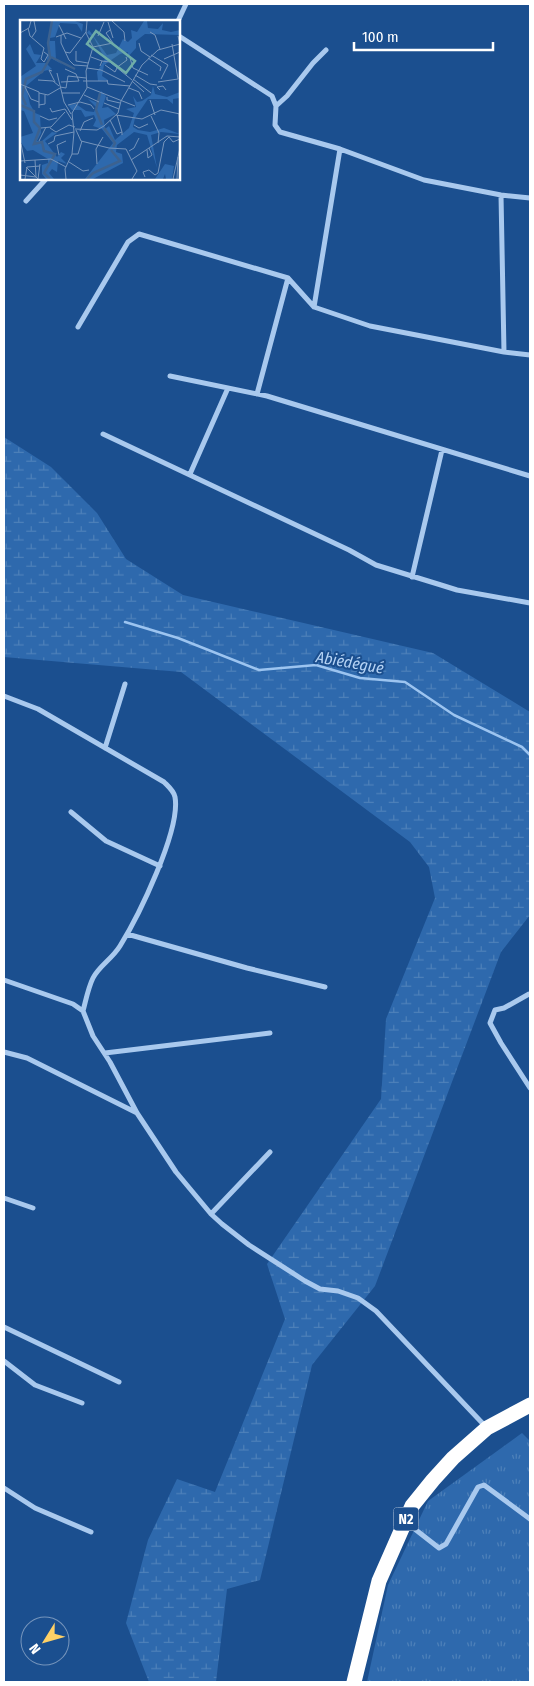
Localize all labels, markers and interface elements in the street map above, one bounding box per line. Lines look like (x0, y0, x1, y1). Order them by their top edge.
inset map (20, 20, 180, 180)
scale bar (354, 20, 493, 52)
text: 100 m (362, 28, 399, 46)
water label: Abiédégué (314, 647, 386, 678)
road number: N2 (394, 1508, 418, 1530)
north arrow (20, 1616, 70, 1666)
text: N (26, 1640, 44, 1657)

